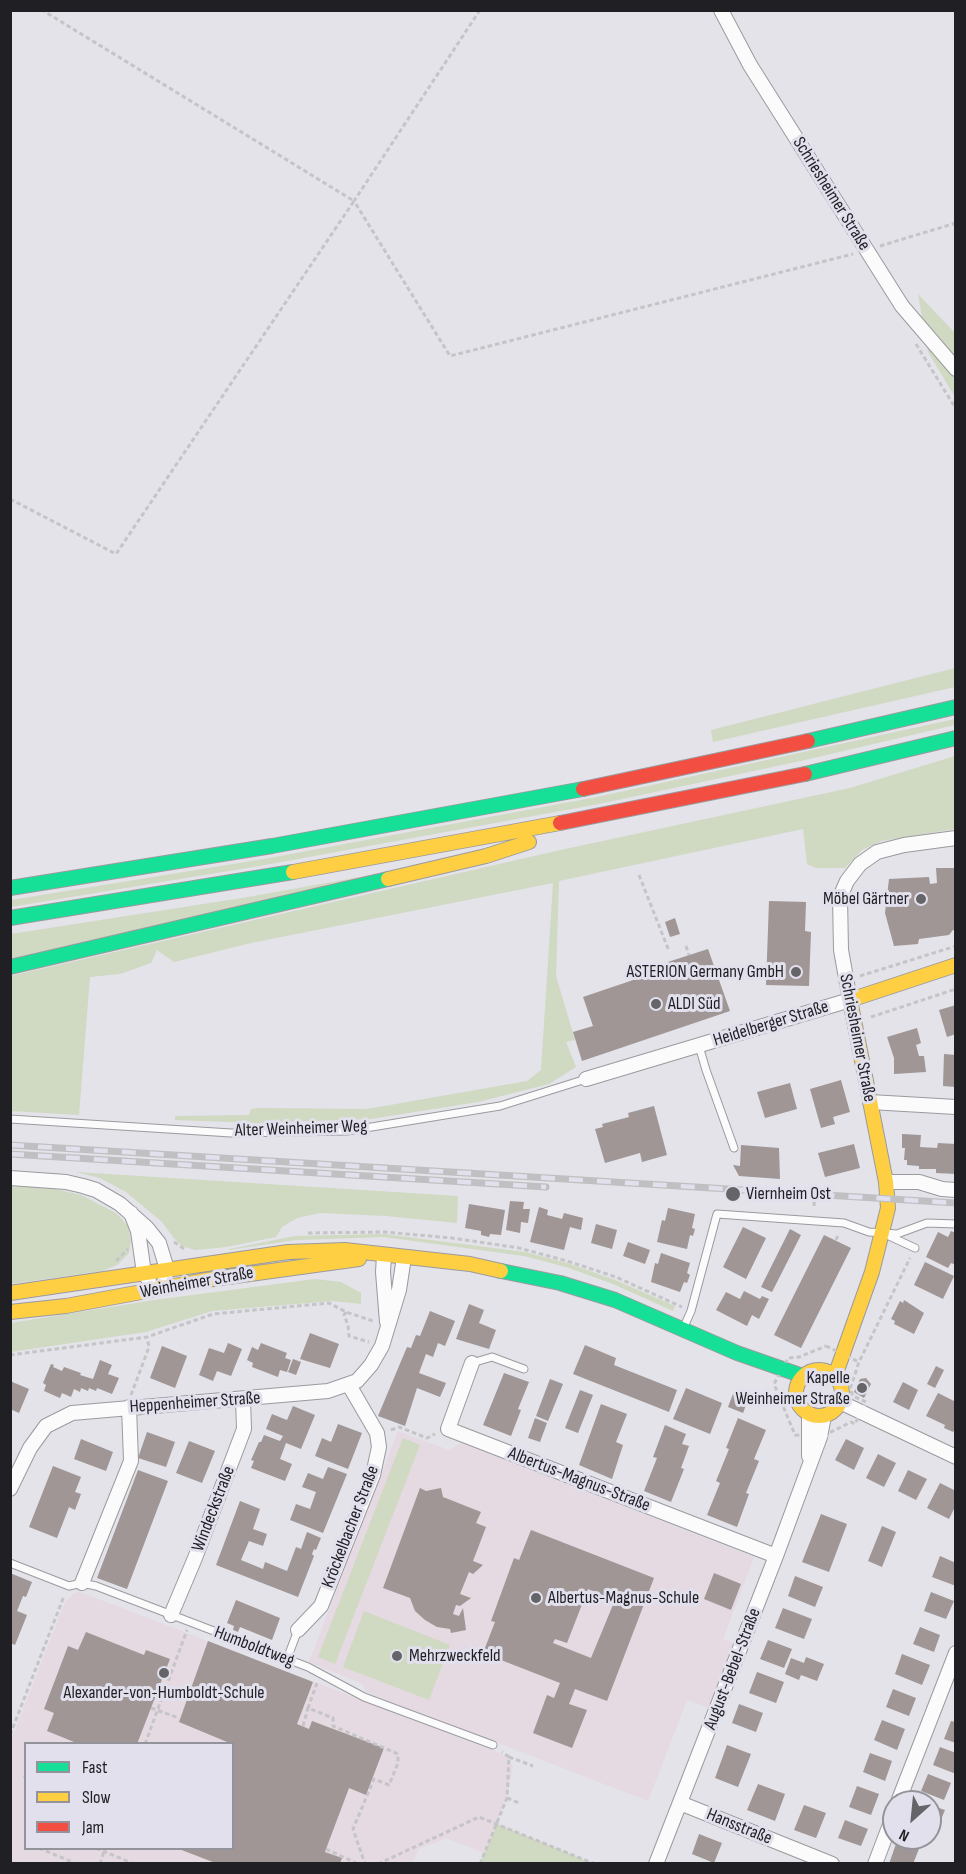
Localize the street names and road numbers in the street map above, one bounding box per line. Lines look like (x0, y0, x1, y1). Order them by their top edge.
street label: Schriesheimer Straße (787, 133, 875, 255)
street label: Schriesheimer Straße (834, 972, 880, 1104)
street label: Heidelberger Straße (711, 996, 831, 1052)
street label: Alter Weinheimer Weg (234, 1116, 368, 1142)
street label: Weinheimer Straße (139, 1262, 255, 1304)
street label: Heppenheimer Straße (129, 1388, 261, 1418)
street label: Albertus-Magnus-Straße (505, 1443, 653, 1517)
street label: Windeckstraße (188, 1463, 240, 1555)
street label: Kröckelbacher Straße (318, 1463, 384, 1591)
street label: August-Bebel-Straße (700, 1605, 766, 1733)
street label: Humboldtweg (211, 1622, 297, 1672)
street label: Hansstraße (703, 1804, 775, 1850)

